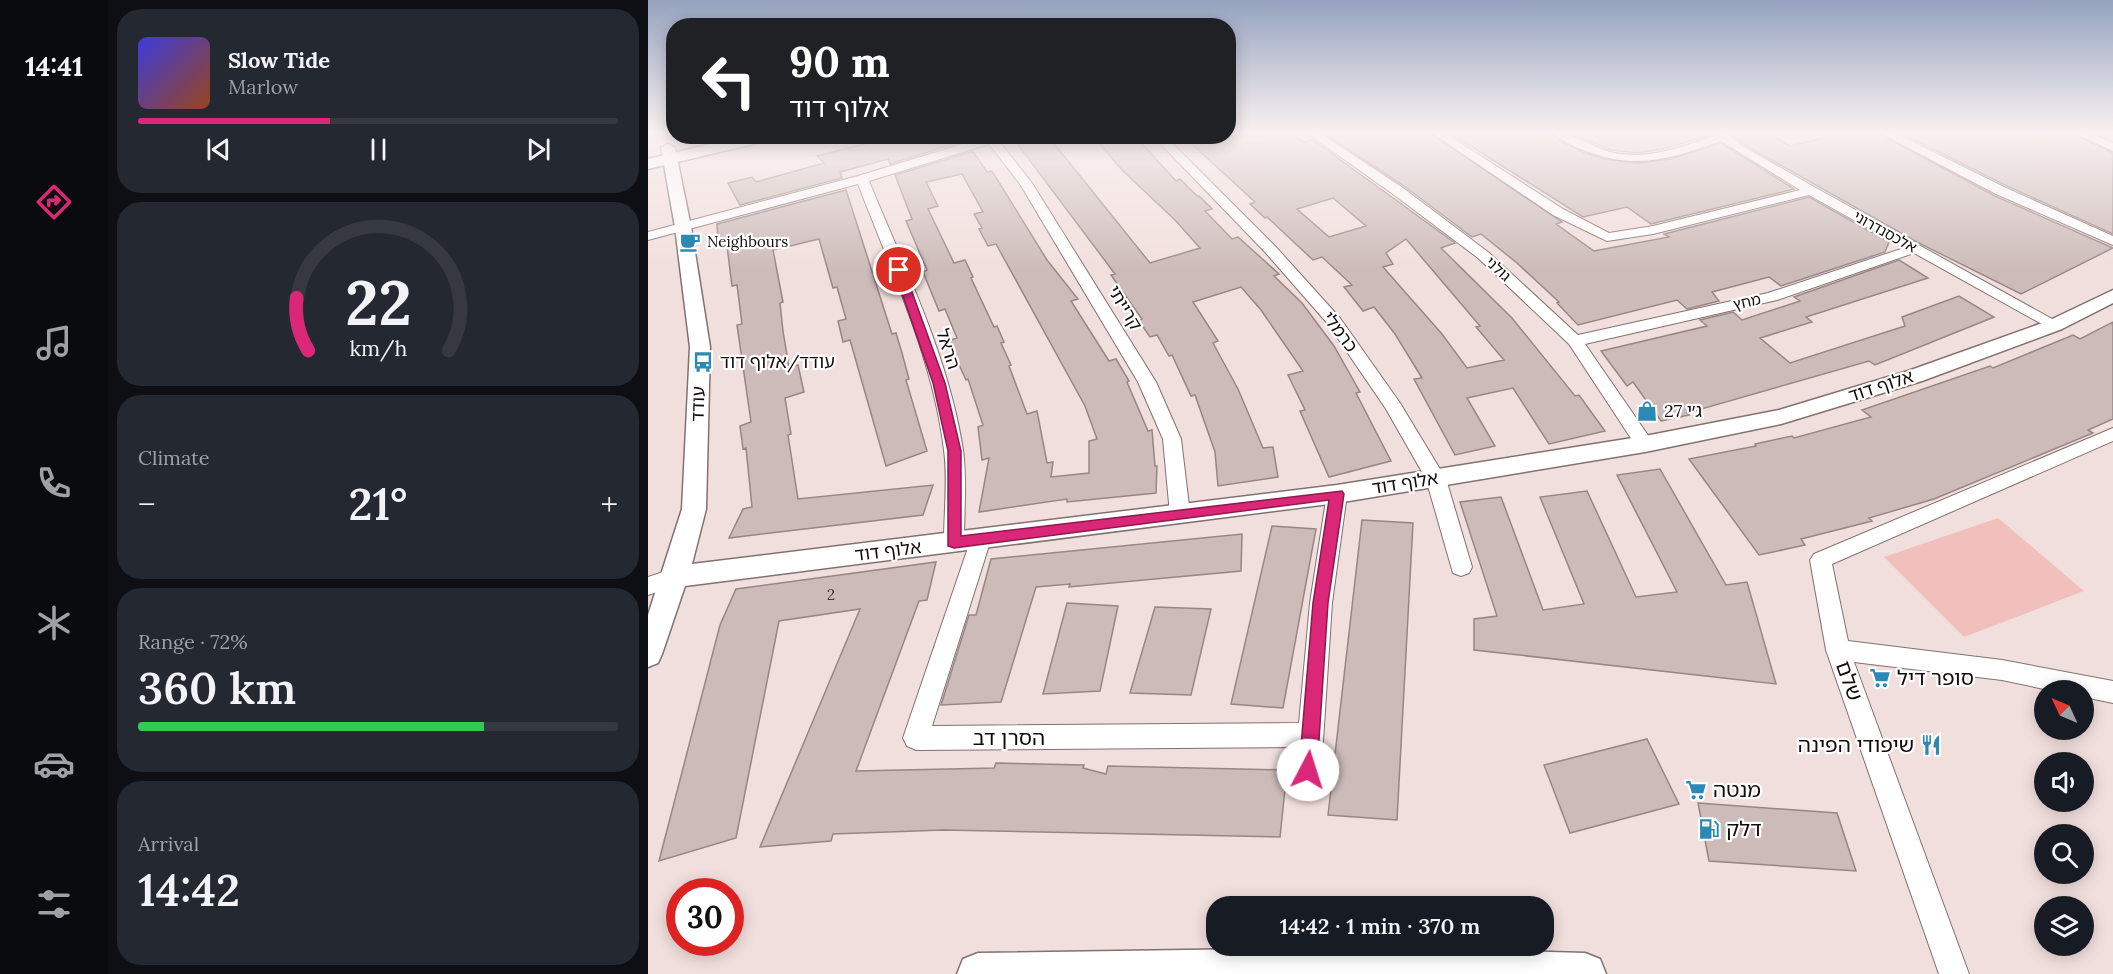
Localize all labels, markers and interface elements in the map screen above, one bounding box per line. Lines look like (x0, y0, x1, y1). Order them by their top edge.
text: 90 m (789, 35, 890, 89)
icon: left (690, 42, 768, 120)
text: Slow Tide (228, 46, 330, 74)
text: 14:41 (25, 49, 83, 83)
text: Marlow (228, 74, 298, 99)
text: אלוף דוד (789, 90, 889, 124)
icon: previous (202, 133, 235, 166)
icon: pause (362, 133, 395, 166)
icon: next (522, 133, 555, 166)
icon: directions (33, 181, 75, 223)
street label: אלכסנדרוני (1850, 206, 1920, 257)
cafe icon: Neighbours (678, 230, 702, 254)
place label: Neighbours (707, 232, 788, 251)
pin (873, 244, 924, 295)
street label: גולני (1482, 252, 1515, 285)
icon: arrive (882, 253, 915, 286)
text: 22 (345, 262, 411, 342)
street label: קרייתי (1103, 281, 1148, 334)
street label: מחץ (1731, 289, 1763, 314)
street label: כרמלי (1318, 307, 1363, 357)
icon: music (33, 322, 75, 364)
street label: הראל (931, 326, 966, 372)
text: km/h (349, 334, 407, 362)
bus stop icon: עודד/אלוף דוד (691, 350, 715, 374)
place label: עודד/אלוף דוד (720, 350, 835, 373)
street label: אלוף דוד (1845, 364, 1916, 407)
street label: עודד (685, 386, 710, 422)
shop icon: ג׳י 27 (1635, 399, 1659, 423)
place label: ג׳י 27 (1664, 399, 1702, 422)
text: Climate (138, 445, 210, 470)
icon: phone (33, 462, 75, 504)
street label: אלוף דוד (1370, 466, 1440, 499)
text: 21° (348, 475, 408, 532)
text: − (138, 483, 156, 525)
text: + (600, 483, 618, 525)
street label: אלוף דוד (853, 535, 923, 566)
house number: 2 (827, 585, 835, 604)
icon: climate (33, 602, 75, 644)
text: Range · 72% (138, 629, 248, 654)
street label: שלם (1830, 657, 1869, 705)
text: 360 km (138, 659, 296, 716)
place label: סופר דיל (1897, 664, 1974, 691)
supermarket icon: סופר דיל (1868, 666, 1892, 690)
north arrow (2034, 680, 2094, 740)
map controls (2034, 680, 2094, 956)
street label: הסרן דב (973, 724, 1045, 751)
place label: שיפודי הפינה (1798, 731, 1914, 758)
restaurant icon: שיפודי הפינה (1919, 733, 1943, 757)
position arrow (1276, 738, 1340, 802)
icon: car (33, 743, 75, 785)
button: sound (2034, 752, 2094, 812)
place label: מנטה (1713, 776, 1761, 803)
supermarket icon: מנטה (1684, 778, 1708, 802)
place label: דלק (1726, 815, 1762, 842)
fuel station icon: דלק (1697, 817, 1721, 841)
button: search (2034, 824, 2094, 884)
text: Arrival (138, 831, 199, 856)
text: 14:42 (138, 861, 240, 918)
speed limit sign: 30 (666, 878, 744, 956)
icon: filters (33, 883, 75, 925)
button: layers (2034, 896, 2094, 956)
text: 14:42 · 1 min · 370 m (1280, 912, 1480, 940)

